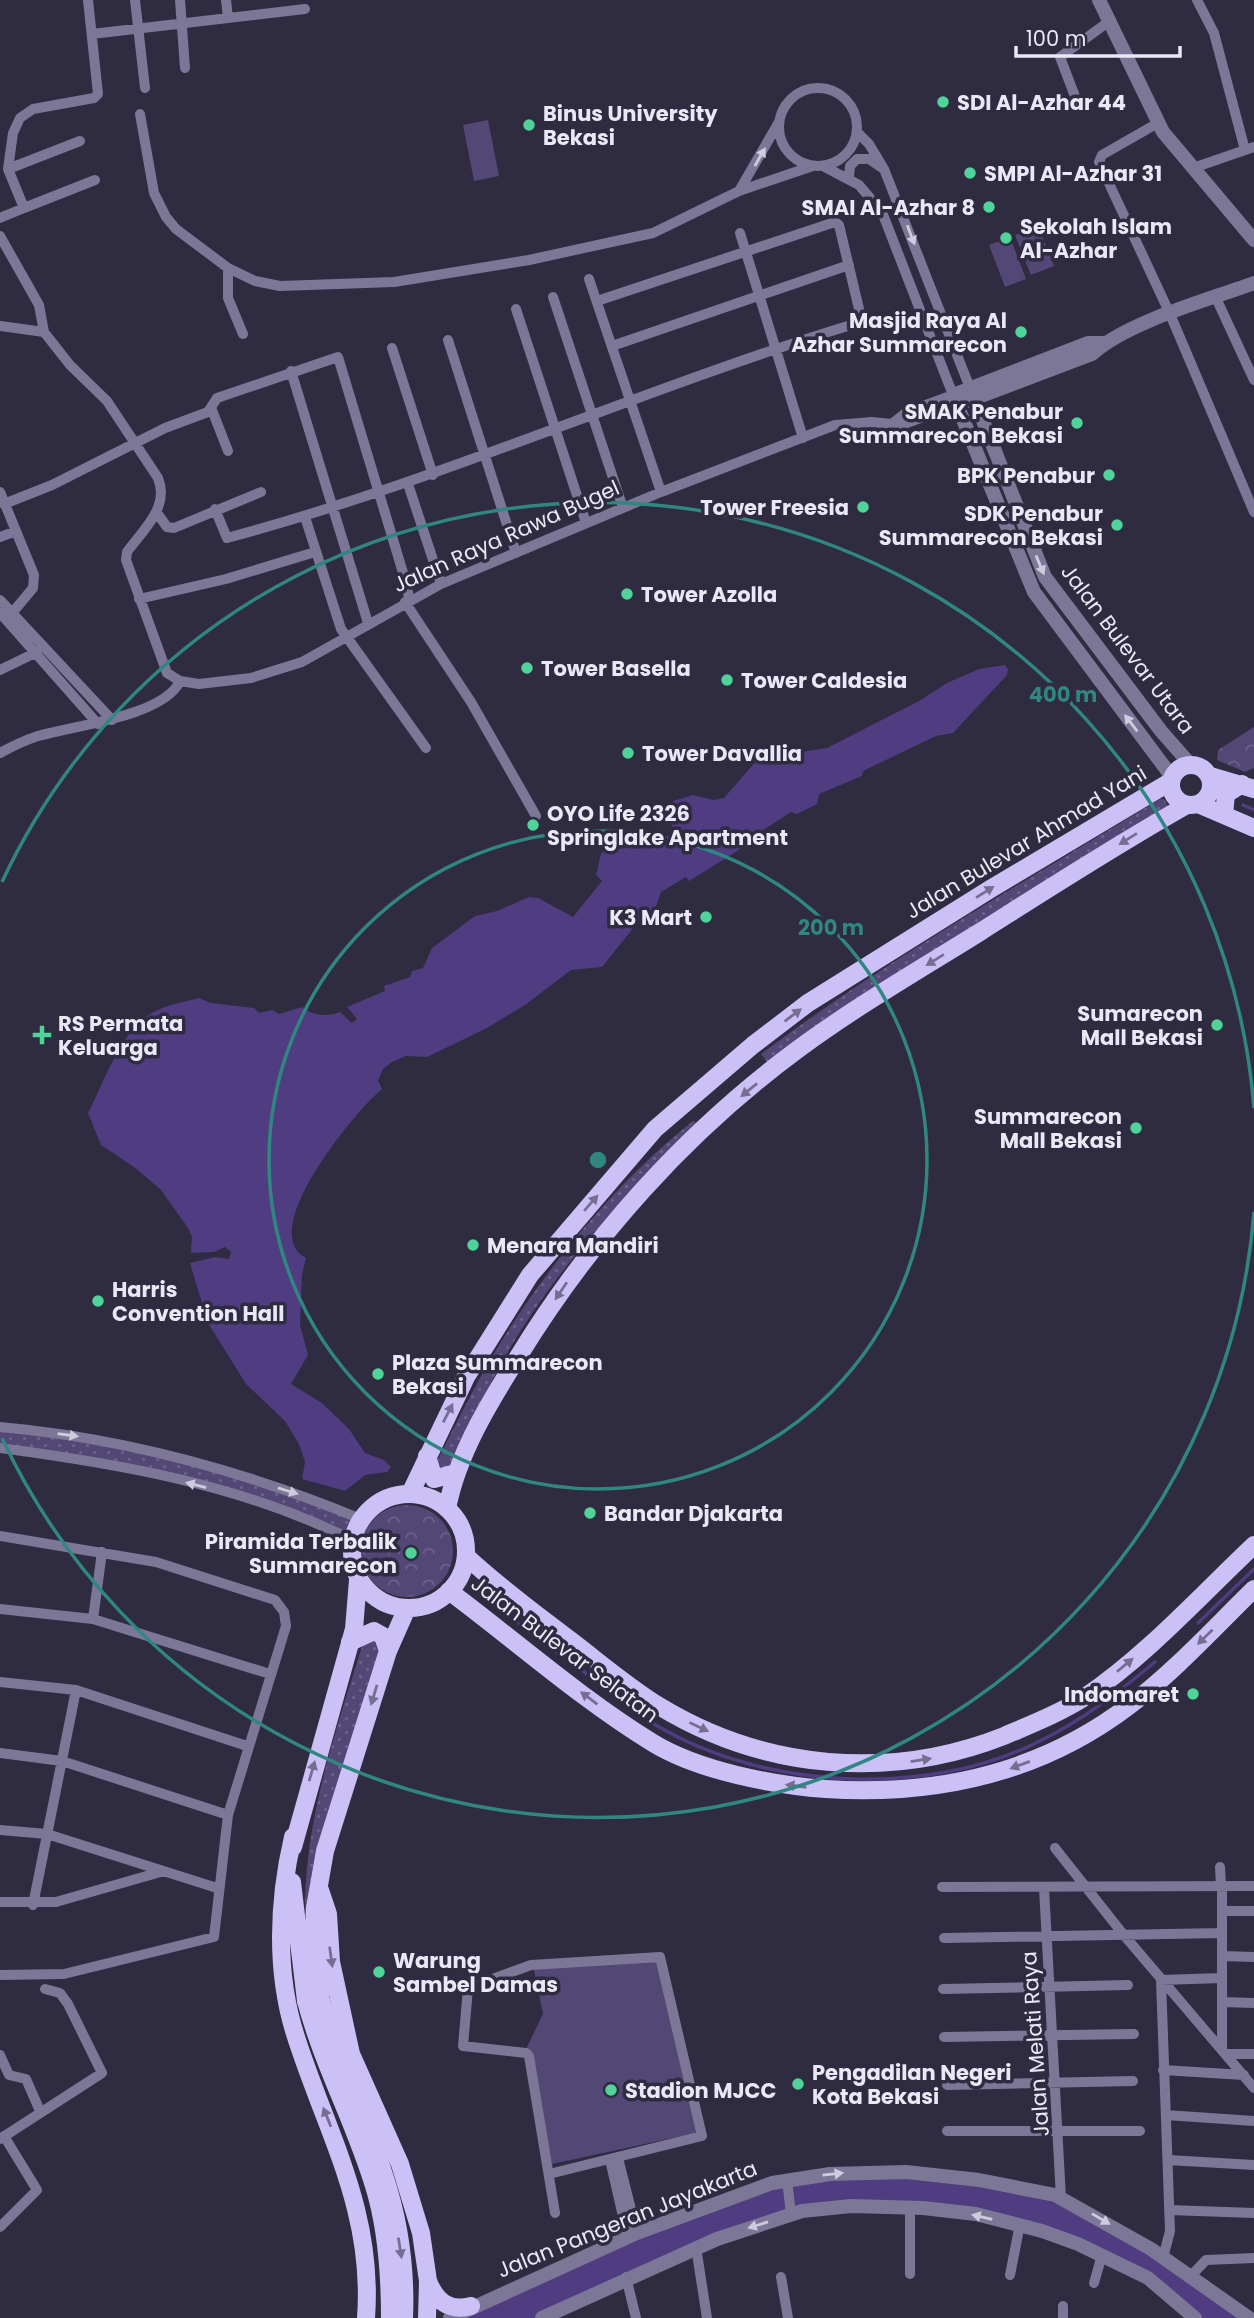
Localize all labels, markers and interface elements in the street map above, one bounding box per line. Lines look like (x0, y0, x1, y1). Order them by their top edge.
scale bar (1016, 14, 1180, 58)
text: 100 m (1026, 24, 1086, 53)
place label: SDI Al-Azhar 44 (957, 88, 1126, 117)
marker: SDI Al-Azhar 44 (935, 94, 951, 110)
place label: Binus University Bekasi (543, 99, 718, 152)
marker: Binus University Bekasi (521, 117, 537, 133)
one-way arrow (754, 148, 766, 167)
place label: SMPI Al-Azhar 31 (984, 159, 1162, 188)
marker: SMPI Al-Azhar 31 (962, 165, 978, 181)
place label: SMAI Al-Azhar 8 (801, 193, 975, 222)
marker: SMAI Al-Azhar 8 (981, 199, 997, 215)
place label: Sekolah Islam Al-Azhar (1020, 212, 1172, 265)
one-way arrow (905, 225, 916, 246)
marker: Sekolah Islam Al-Azhar (998, 230, 1014, 246)
place label: Masjid Raya Al Azhar Summarecon (791, 306, 1007, 359)
marker: Masjid Raya Al Azhar Summarecon (1013, 324, 1029, 340)
place label: SMAK Penabur Summarecon Bekasi (839, 397, 1063, 450)
marker: SMAK Penabur Summarecon Bekasi (1069, 415, 1085, 431)
place label: BPK Penabur (957, 461, 1095, 490)
marker: BPK Penabur (1101, 467, 1117, 483)
street label: Jalan Raya Rawa Bugel (388, 473, 624, 599)
place label: Tower Freesia (700, 493, 849, 522)
marker: Tower Freesia (855, 499, 871, 515)
place label: SDK Penabur Summarecon Bekasi (879, 499, 1103, 552)
marker: SDK Penabur Summarecon Bekasi (1109, 517, 1125, 533)
one-way arrow (1035, 555, 1046, 576)
street label: Jalan Bulevar Utara (1055, 558, 1201, 740)
place label: Tower Azolla (641, 580, 777, 609)
marker: Tower Azolla (619, 586, 635, 602)
place label: Tower Basella (541, 654, 691, 683)
marker: Tower Basella (519, 660, 535, 676)
place label: Tower Caldesia (741, 666, 907, 695)
marker: Tower Caldesia (719, 672, 735, 688)
text: 400 m (1029, 680, 1097, 709)
one-way arrow (1123, 714, 1138, 732)
place label: Tower Davallia (642, 739, 802, 768)
marker: Tower Davallia (620, 745, 636, 761)
street label: Jalan Bulevar Ahmad Yani (900, 759, 1152, 925)
place label: OYO Life 2326 Springlake Apartment (547, 799, 788, 852)
marker: OYO Life 2326 Springlake Apartment (525, 817, 541, 833)
one-way arrow (1118, 833, 1138, 846)
one-way arrow (975, 886, 994, 899)
place label: K3 Mart (609, 903, 692, 932)
marker: K3 Mart (698, 909, 714, 925)
text: 200 m (798, 913, 864, 942)
one-way arrow (926, 953, 945, 966)
place label: Sumarecon Mall Bekasi (1077, 999, 1203, 1052)
one-way arrow (784, 1008, 802, 1022)
place label: RS Permata Keluarga (58, 1009, 183, 1062)
marker: Sumarecon Mall Bekasi (1209, 1017, 1225, 1033)
marker: RS Permata Keluarga (32, 1025, 52, 1045)
one-way arrow (740, 1082, 758, 1097)
place label: Summarecon Mall Bekasi (974, 1102, 1122, 1155)
marker: Summarecon Mall Bekasi (1128, 1120, 1144, 1136)
centre of rings (586, 1148, 610, 1172)
one-way arrow (583, 1194, 598, 1211)
place label: Menara Mandiri (487, 1231, 659, 1260)
marker: Menara Mandiri (465, 1237, 481, 1253)
place label: Harris Convention Hall (112, 1275, 284, 1328)
one-way arrow (554, 1281, 567, 1301)
marker: Harris Convention Hall (90, 1293, 106, 1309)
place label: Plaza Summarecon Bekasi (392, 1348, 603, 1401)
marker: Plaza Summarecon Bekasi (370, 1366, 386, 1382)
one-way arrow (443, 1403, 454, 1423)
one-way arrow (57, 1430, 79, 1441)
one-way arrow (185, 1479, 207, 1490)
one-way arrow (278, 1486, 299, 1496)
place label: Bandar Djakarta (604, 1499, 783, 1528)
marker: Bandar Djakarta (582, 1505, 598, 1521)
place label: Piramida Terbalik Summarecon (205, 1527, 397, 1580)
marker: Piramida Terbalik Summarecon (403, 1545, 419, 1561)
street label: Jalan Bulevar Selatan (465, 1569, 665, 1729)
one-way arrow (1197, 1628, 1214, 1644)
one-way arrow (1116, 1658, 1133, 1673)
place label: Indomaret (1064, 1680, 1179, 1709)
one-way arrow (369, 1685, 379, 1706)
marker: Indomaret (1185, 1686, 1201, 1702)
one-way arrow (581, 1691, 599, 1706)
one-way arrow (689, 1722, 709, 1733)
one-way arrow (910, 1754, 932, 1765)
one-way arrow (1009, 1760, 1030, 1771)
one-way arrow (308, 1761, 318, 1782)
one-way arrow (785, 1780, 807, 1791)
one-way arrow (325, 1946, 336, 1968)
place label: Warung Sambel Damas (393, 1946, 558, 1999)
street label: Jalan Melati Raya (1014, 1950, 1056, 2138)
marker: Warung Sambel Damas (371, 1964, 387, 1980)
place label: Pengadilan Negeri Kota Bekasi (812, 2058, 1011, 2111)
place label: Stadion MJCC (625, 2076, 777, 2105)
marker: Pengadilan Negeri Kota Bekasi (790, 2076, 806, 2092)
marker: Stadion MJCC (603, 2082, 619, 2098)
one-way arrow (321, 2107, 332, 2128)
street label: Jalan Pangeran Jayakarta (493, 2154, 761, 2284)
one-way arrow (822, 2168, 844, 2179)
one-way arrow (971, 2211, 993, 2222)
one-way arrow (1092, 2213, 1111, 2225)
one-way arrow (748, 2220, 769, 2231)
one-way arrow (395, 2237, 406, 2259)

